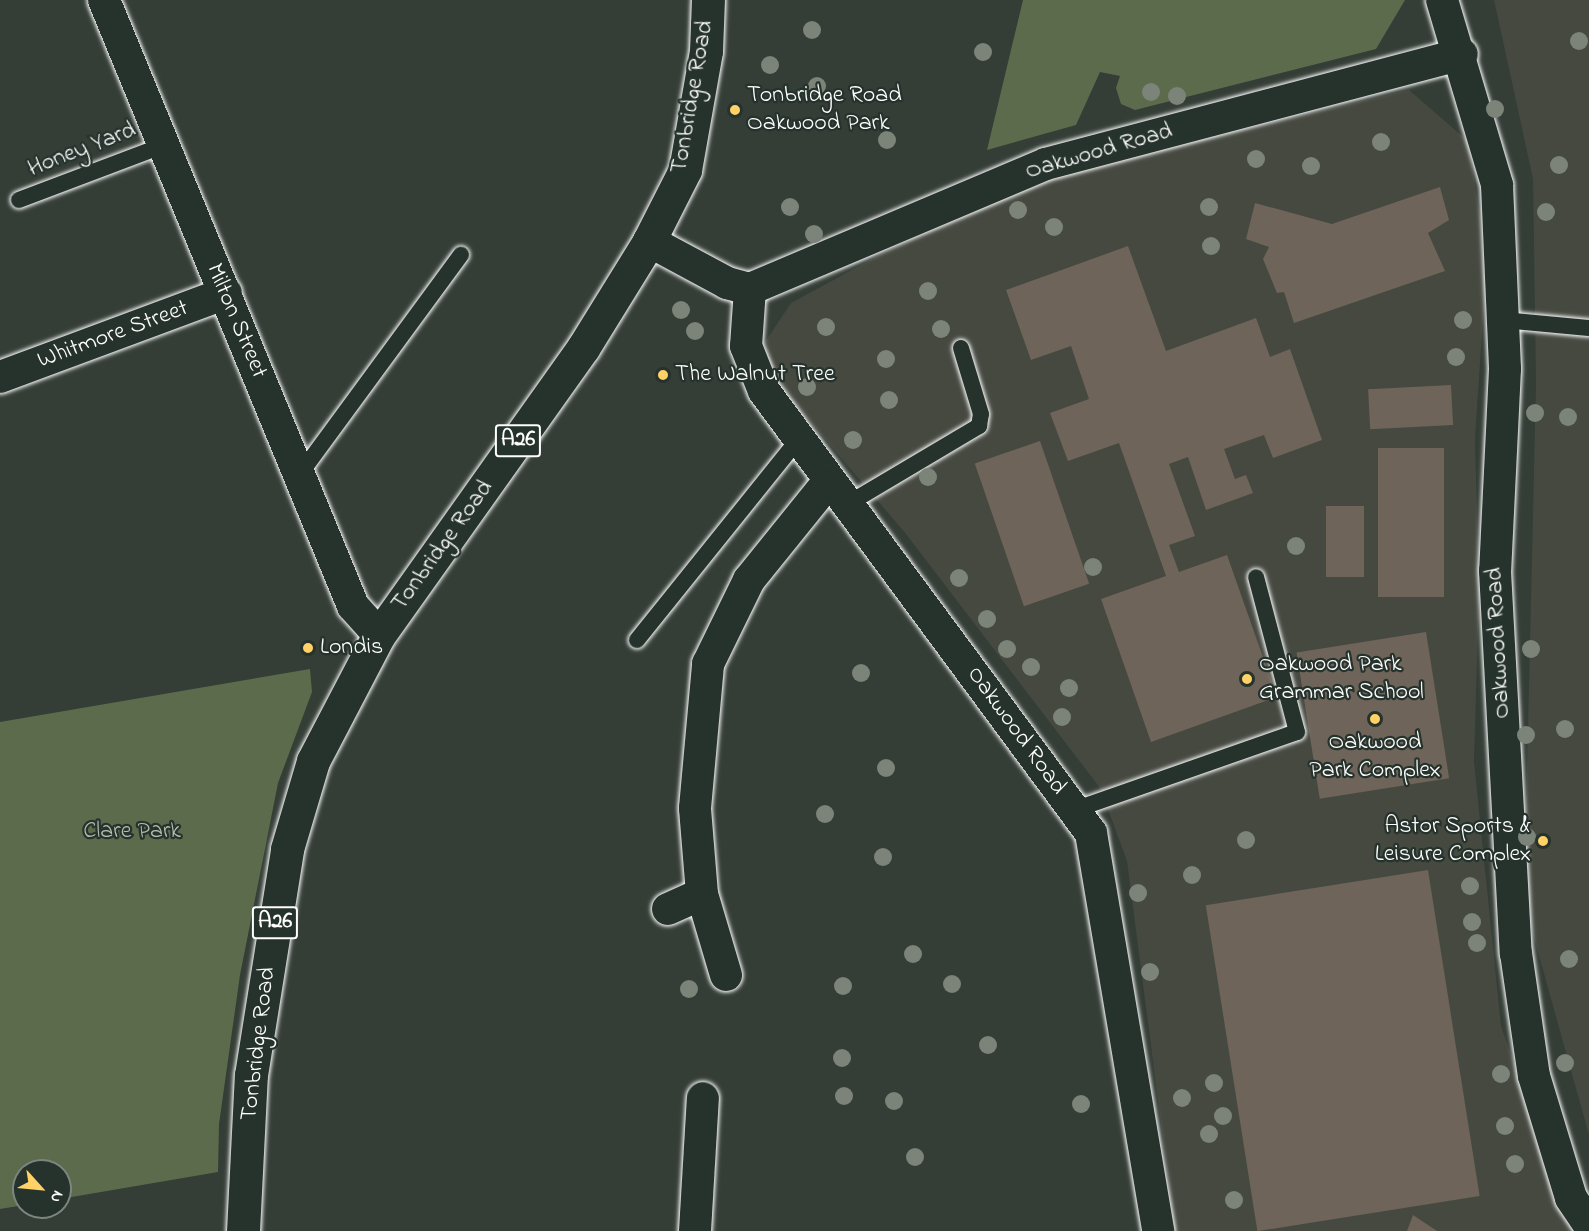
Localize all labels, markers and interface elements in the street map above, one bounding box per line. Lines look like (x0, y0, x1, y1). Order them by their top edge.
street label: Tonbridge Road (665, 18, 721, 176)
place label: Tonbridge Road Oakwood Park (747, 82, 902, 138)
marker: Tonbridge Road Oakwood Park (728, 103, 742, 117)
street label: Honey Yard (24, 116, 140, 184)
street label: Oakwood Road (1022, 117, 1176, 187)
street label: Milton Street (199, 259, 273, 383)
street label: Whitmore Street (34, 294, 192, 376)
place label: The Walnut Tree (675, 361, 835, 389)
marker: The Walnut Tree (656, 368, 670, 382)
road number: A26 (494, 422, 542, 460)
street label: Tonbridge Road (386, 475, 500, 617)
street label: Oakwood Road (1481, 567, 1517, 719)
place label: Londis (320, 634, 383, 662)
marker: Londis (301, 641, 315, 655)
place label: Oakwood Park Grammar School (1259, 651, 1424, 707)
street label: Oakwood Road (960, 661, 1072, 801)
marker: Oakwood Park Grammar School (1240, 672, 1254, 686)
marker: Oakwood Park Complex (1368, 712, 1382, 726)
place label: Oakwood Park Complex (1309, 729, 1441, 785)
place label: Astor Sports & Leisure Complex (1375, 813, 1531, 869)
park label: Clare Park (83, 818, 181, 846)
marker: Astor Sports & Leisure Complex (1536, 834, 1550, 848)
road number: A26 (251, 904, 299, 942)
street label: Tonbridge Road (235, 965, 283, 1123)
north arrow (12, 1159, 72, 1219)
text: N (43, 1186, 69, 1207)

